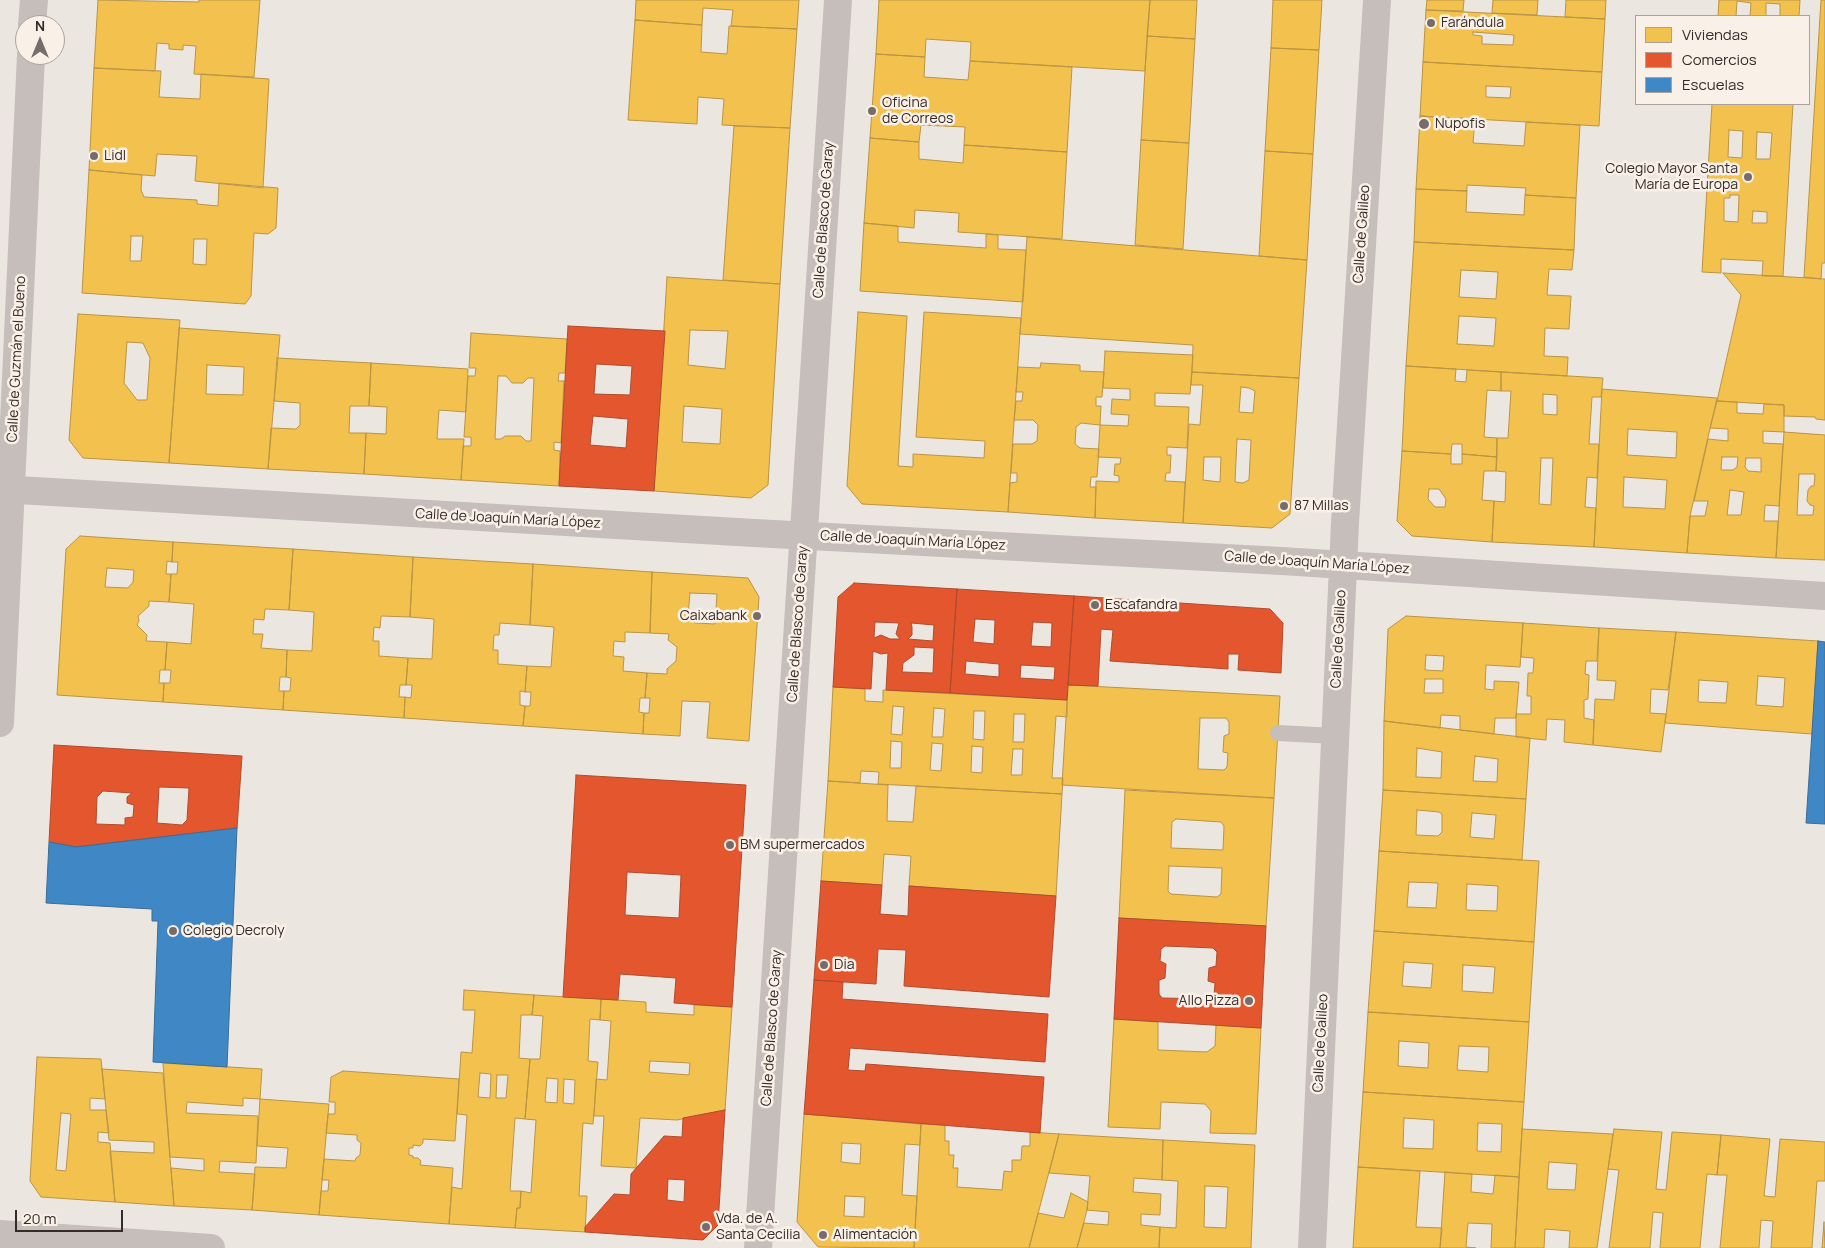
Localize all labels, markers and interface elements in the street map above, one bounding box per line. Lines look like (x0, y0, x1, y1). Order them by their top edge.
north arrow (15, 15, 65, 65)
place label: Farándula (1441, 15, 1504, 31)
legend (1635, 15, 1810, 105)
text: N (35, 16, 45, 35)
marker: Farándula (1425, 17, 1437, 29)
text: Viviendas (1682, 24, 1748, 45)
text: Comercios (1682, 49, 1757, 70)
text: Escuelas (1682, 74, 1744, 95)
place label: Oficina de Correos (882, 95, 953, 128)
marker: Oficina de Correos (866, 105, 878, 117)
place label: Nupofis (1435, 116, 1485, 132)
marker: Nupofis (1417, 117, 1431, 131)
street label: Calle de Blasco de Garay (810, 141, 838, 299)
place label: Lidl (104, 148, 126, 164)
marker: Lidl (88, 150, 100, 162)
place label: Colegio Mayor Santa María de Europa (1605, 161, 1738, 193)
marker: Colegio Mayor Santa María de Europa (1742, 171, 1754, 183)
street label: Calle de Galileo (1350, 184, 1374, 284)
street label: Calle de Guzmán el Bueno (4, 275, 30, 443)
place label: 87 Millas (1294, 498, 1349, 514)
marker: 87 Millas (1278, 500, 1290, 512)
street label: Calle de Joaquín María López (415, 506, 601, 532)
street label: Calle de Joaquín María López (820, 528, 1006, 554)
street label: Calle de Blasco de Garay (784, 545, 812, 703)
street label: Calle de Joaquín María López (1224, 548, 1410, 578)
street label: Calle de Galileo (1328, 589, 1350, 689)
place label: Escafandra (1105, 597, 1177, 613)
marker: Escafandra (1089, 599, 1101, 611)
place label: Caixabank (680, 608, 747, 624)
marker: Caixabank (751, 610, 763, 622)
place label: BM supermercados (740, 837, 865, 853)
marker: BM supermercados (724, 839, 736, 851)
place label: Colegio Decroly (183, 923, 285, 939)
marker: Colegio Decroly (167, 925, 179, 937)
street label: Calle de Blasco de Garay (758, 949, 786, 1107)
place label: Dia (834, 957, 854, 973)
marker: Dia (818, 959, 830, 971)
place label: Allo Pizza (1179, 993, 1239, 1009)
street label: Calle de Galileo (1310, 993, 1332, 1093)
marker: Allo Pizza (1243, 995, 1255, 1007)
scale bar (18, 1200, 125, 1232)
text: 20 m (23, 1208, 56, 1229)
place label: Vda. de A. Santa Cecilia (716, 1211, 800, 1244)
marker: Vda. de A. Santa Cecilia (700, 1221, 712, 1233)
place label: Alimentación (833, 1227, 917, 1243)
marker: Alimentación (817, 1229, 829, 1241)

